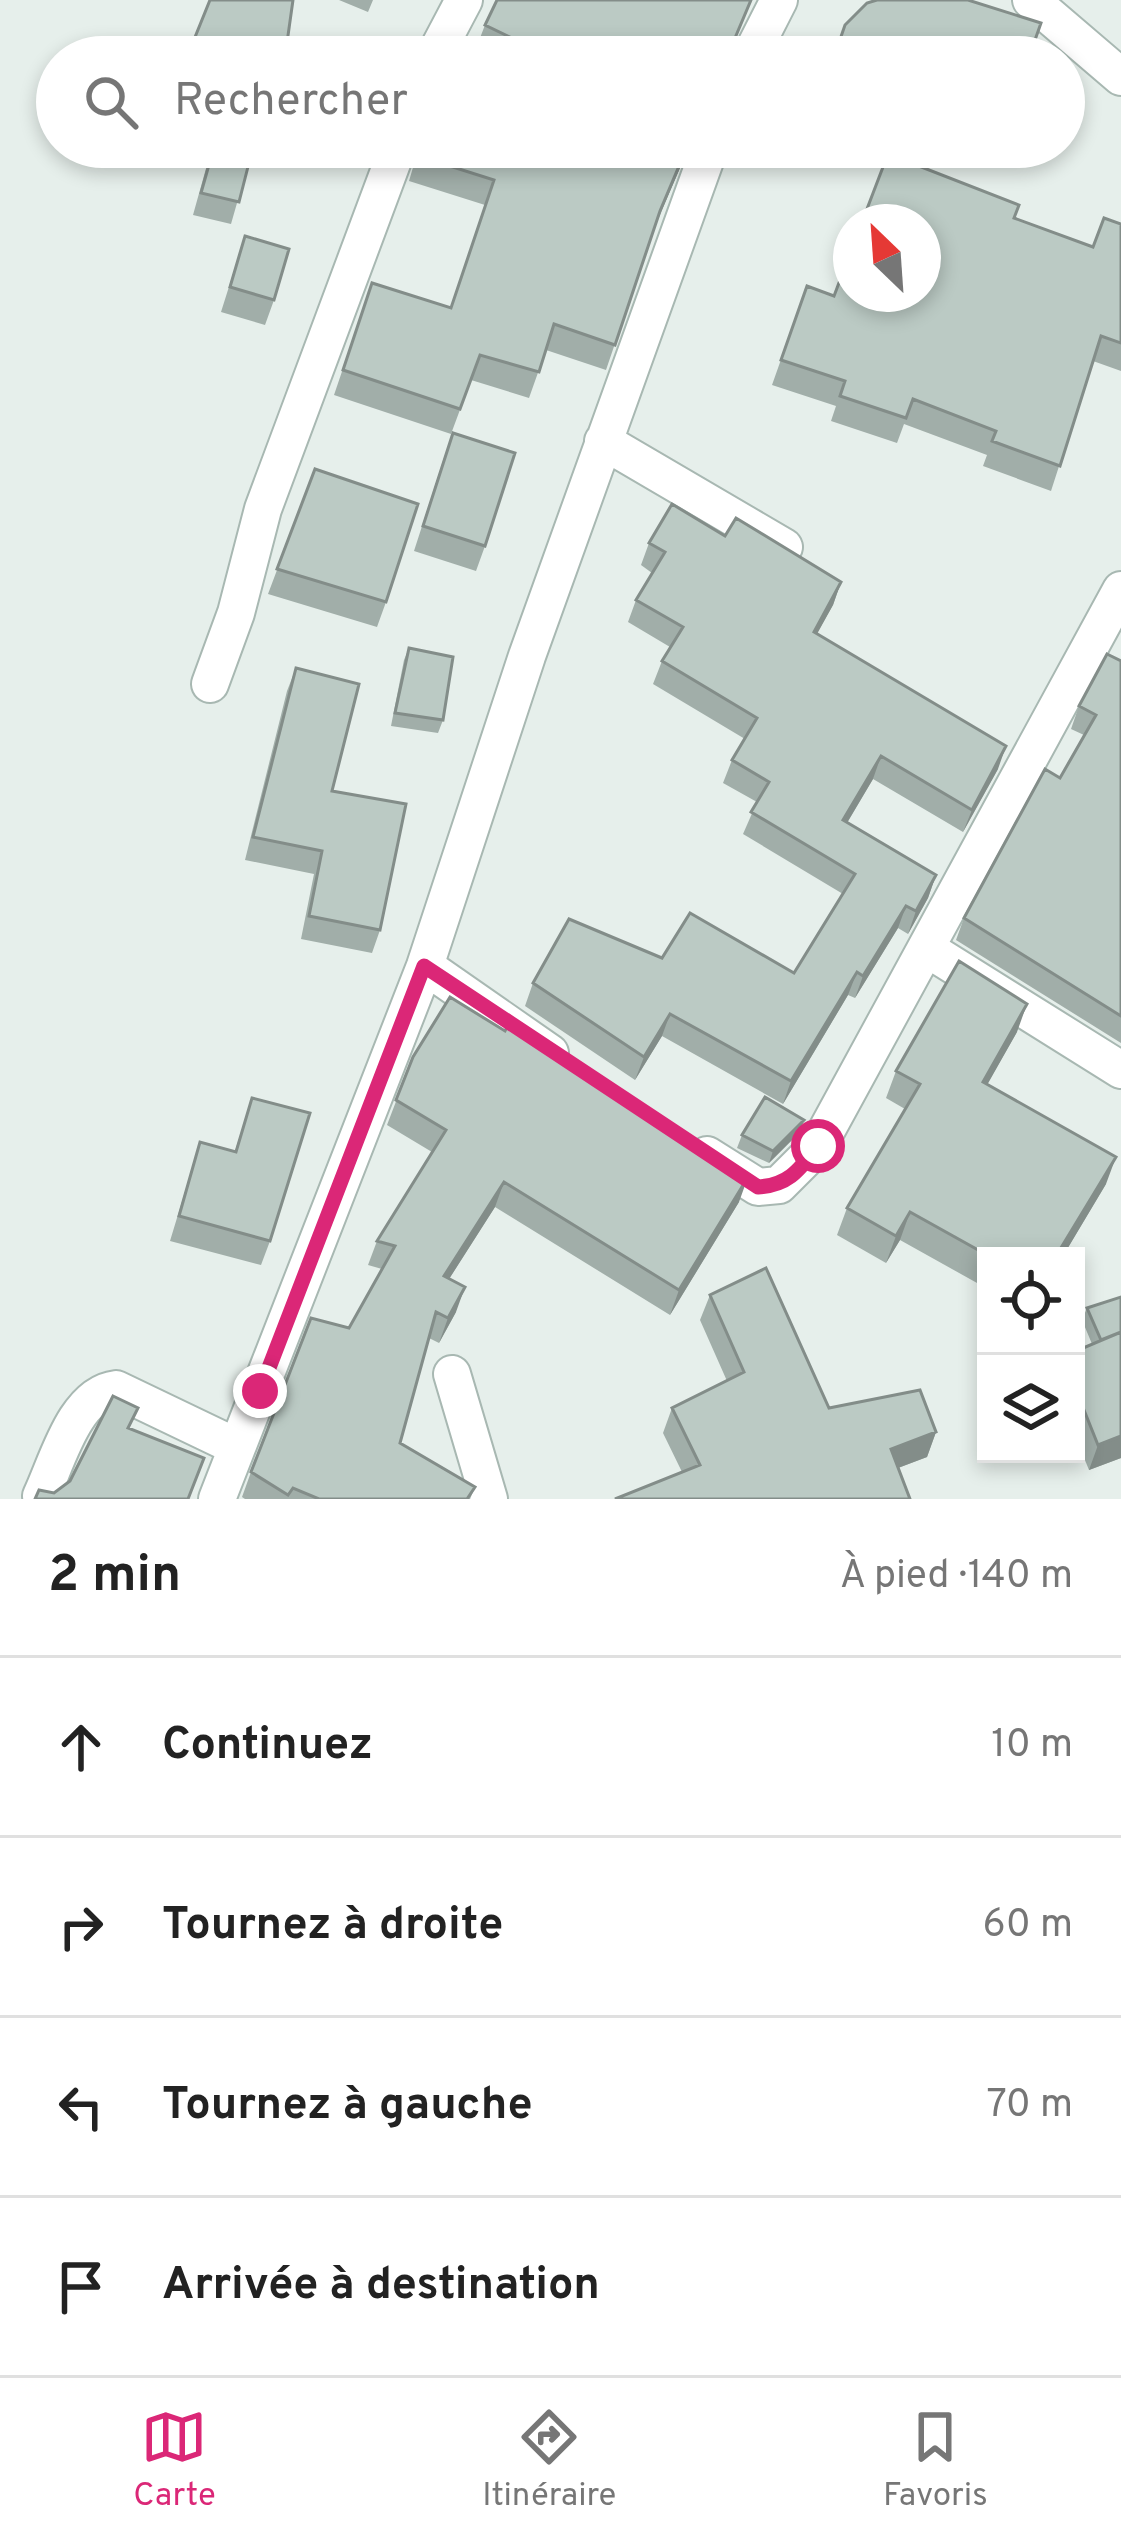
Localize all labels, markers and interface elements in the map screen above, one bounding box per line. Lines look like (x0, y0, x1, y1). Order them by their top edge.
search box (36, 36, 1085, 168)
icon: search (78, 69, 144, 135)
text: Rechercher (174, 74, 408, 131)
north arrow (833, 204, 941, 312)
route start (791, 1119, 845, 1173)
map controls (977, 1247, 1085, 1463)
button: locate (977, 1247, 1085, 1355)
button: layers (977, 1355, 1085, 1463)
route end (233, 1364, 287, 1418)
text: 2 min (48, 1545, 181, 1610)
text: À pied · 140 m (840, 1553, 1073, 1602)
icon: ahead (48, 1714, 114, 1780)
text: Continuez (162, 1718, 373, 1775)
text: 10 m (991, 1722, 1073, 1771)
icon: right (48, 1894, 114, 1960)
text: Tournez à droite (162, 1898, 503, 1955)
text: 60 m (982, 1902, 1073, 1951)
icon: left (48, 2074, 114, 2140)
text: Tournez à gauche (162, 2078, 533, 2135)
text: 70 m (987, 2082, 1073, 2131)
icon: arrive (48, 2254, 114, 2320)
text: Arrivée à destination (162, 2258, 600, 2315)
tab: Carte (133, 2404, 216, 2518)
tab: Itinéraire (482, 2404, 616, 2518)
tab: Favoris (883, 2404, 988, 2518)

